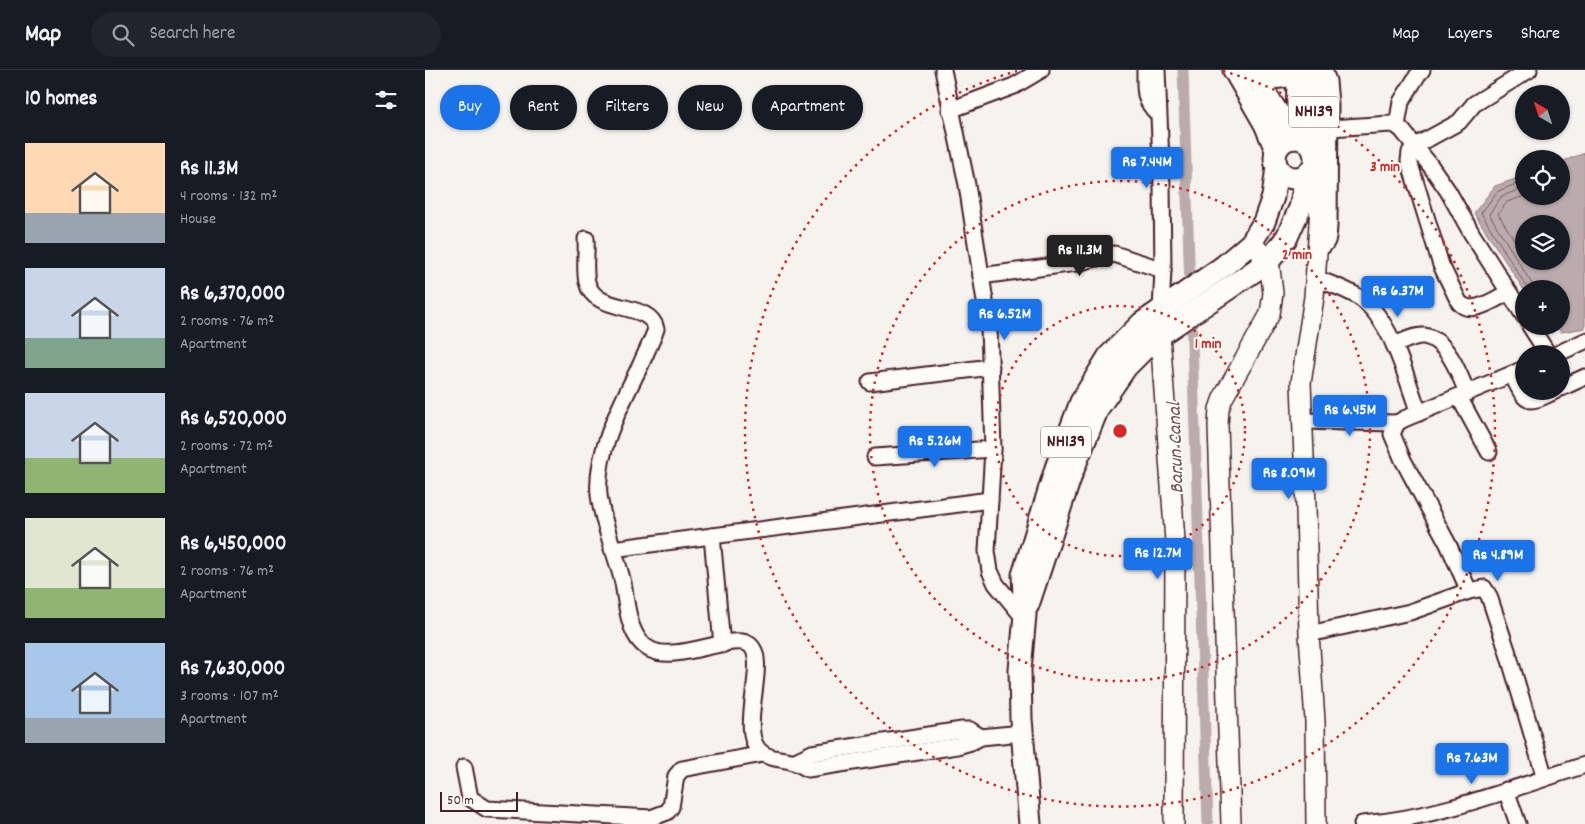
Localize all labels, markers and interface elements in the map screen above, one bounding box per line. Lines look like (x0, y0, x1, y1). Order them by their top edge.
search box (91, 12, 441, 57)
text: Map (25, 18, 61, 52)
icon: search (109, 21, 137, 49)
text: Search here (149, 21, 235, 48)
text: Map (1392, 22, 1419, 47)
text: Layers (1447, 22, 1493, 47)
text: Share (1521, 22, 1560, 47)
text: 10 homes (25, 85, 97, 115)
chip: Buy (440, 85, 500, 130)
chip: Rent (510, 85, 577, 130)
chip: Filters (587, 85, 668, 130)
chip: New (678, 85, 742, 130)
chip: Apartment (752, 85, 863, 130)
north arrow (1515, 85, 1570, 140)
map controls (1515, 85, 1570, 400)
icon: filters (372, 86, 400, 114)
road number: NH139 (1289, 97, 1339, 128)
pin: Rs 7.44M (1095, 146, 1199, 189)
button: locate (1515, 150, 1570, 205)
text: Rs 7.44M (1122, 151, 1172, 174)
text: Rs 11.3M (180, 155, 238, 185)
text: 3 min (1370, 157, 1400, 179)
icon: home (65, 163, 125, 223)
text: 4 rooms · 132 m² (180, 185, 277, 208)
text: House (180, 208, 216, 231)
button: layers (1515, 215, 1570, 270)
pin: Rs 11.3M (1028, 234, 1132, 277)
text: Rs 11.3M (1058, 239, 1102, 262)
text: 2 min (1282, 245, 1312, 267)
pin: Rs 6.37M (1346, 276, 1450, 318)
text: Rs 6,370,000 (180, 280, 285, 310)
text: Rs 6.37M (1372, 280, 1424, 303)
button: + (1515, 280, 1570, 335)
icon: home (65, 288, 125, 348)
pin: Rs 6.52M (953, 298, 1057, 341)
text: Rs 6.52M (979, 303, 1031, 326)
text: 2 rooms · 76 m² (180, 310, 274, 333)
text: Apartment (180, 333, 247, 356)
text: 1 min (1195, 334, 1221, 356)
button: − (1515, 345, 1570, 400)
pin: Rs 6.45M (1298, 394, 1402, 437)
text: Rs 6.45M (1324, 399, 1376, 422)
water label: Barun Canal (1161, 400, 1193, 494)
text: Rs 6,520,000 (180, 405, 287, 435)
icon: home (65, 413, 125, 473)
centre of rings (1111, 422, 1129, 440)
pin: Rs 5.26M (883, 426, 987, 468)
road number: NH139 (1041, 427, 1091, 458)
text: Rs 5.26M (909, 430, 961, 453)
text: 2 rooms · 72 m² (180, 435, 273, 458)
text: Apartment (180, 458, 247, 481)
pin: Rs 8.09M (1237, 458, 1341, 500)
text: Rs 8.09M (1263, 462, 1315, 485)
text: Rs 6,450,000 (180, 530, 286, 560)
icon: home (65, 538, 125, 598)
pin: Rs 12.7M (1106, 538, 1210, 580)
pin: Rs 4.89M (1446, 540, 1550, 582)
text: Rs 12.7M (1135, 542, 1181, 565)
text: Rs 4.89M (1473, 544, 1523, 567)
text: 2 rooms · 76 m² (180, 560, 274, 583)
text: Apartment (180, 583, 247, 606)
text: Rs 7,630,000 (180, 655, 285, 685)
icon: home (65, 663, 125, 723)
text: 3 rooms · 107 m² (180, 685, 279, 708)
text: Apartment (180, 708, 247, 731)
pin: Rs 7.63M (1420, 742, 1524, 785)
text: Rs 7.63M (1446, 747, 1498, 770)
scale bar (440, 789, 517, 812)
text: 50 m (447, 791, 474, 811)

